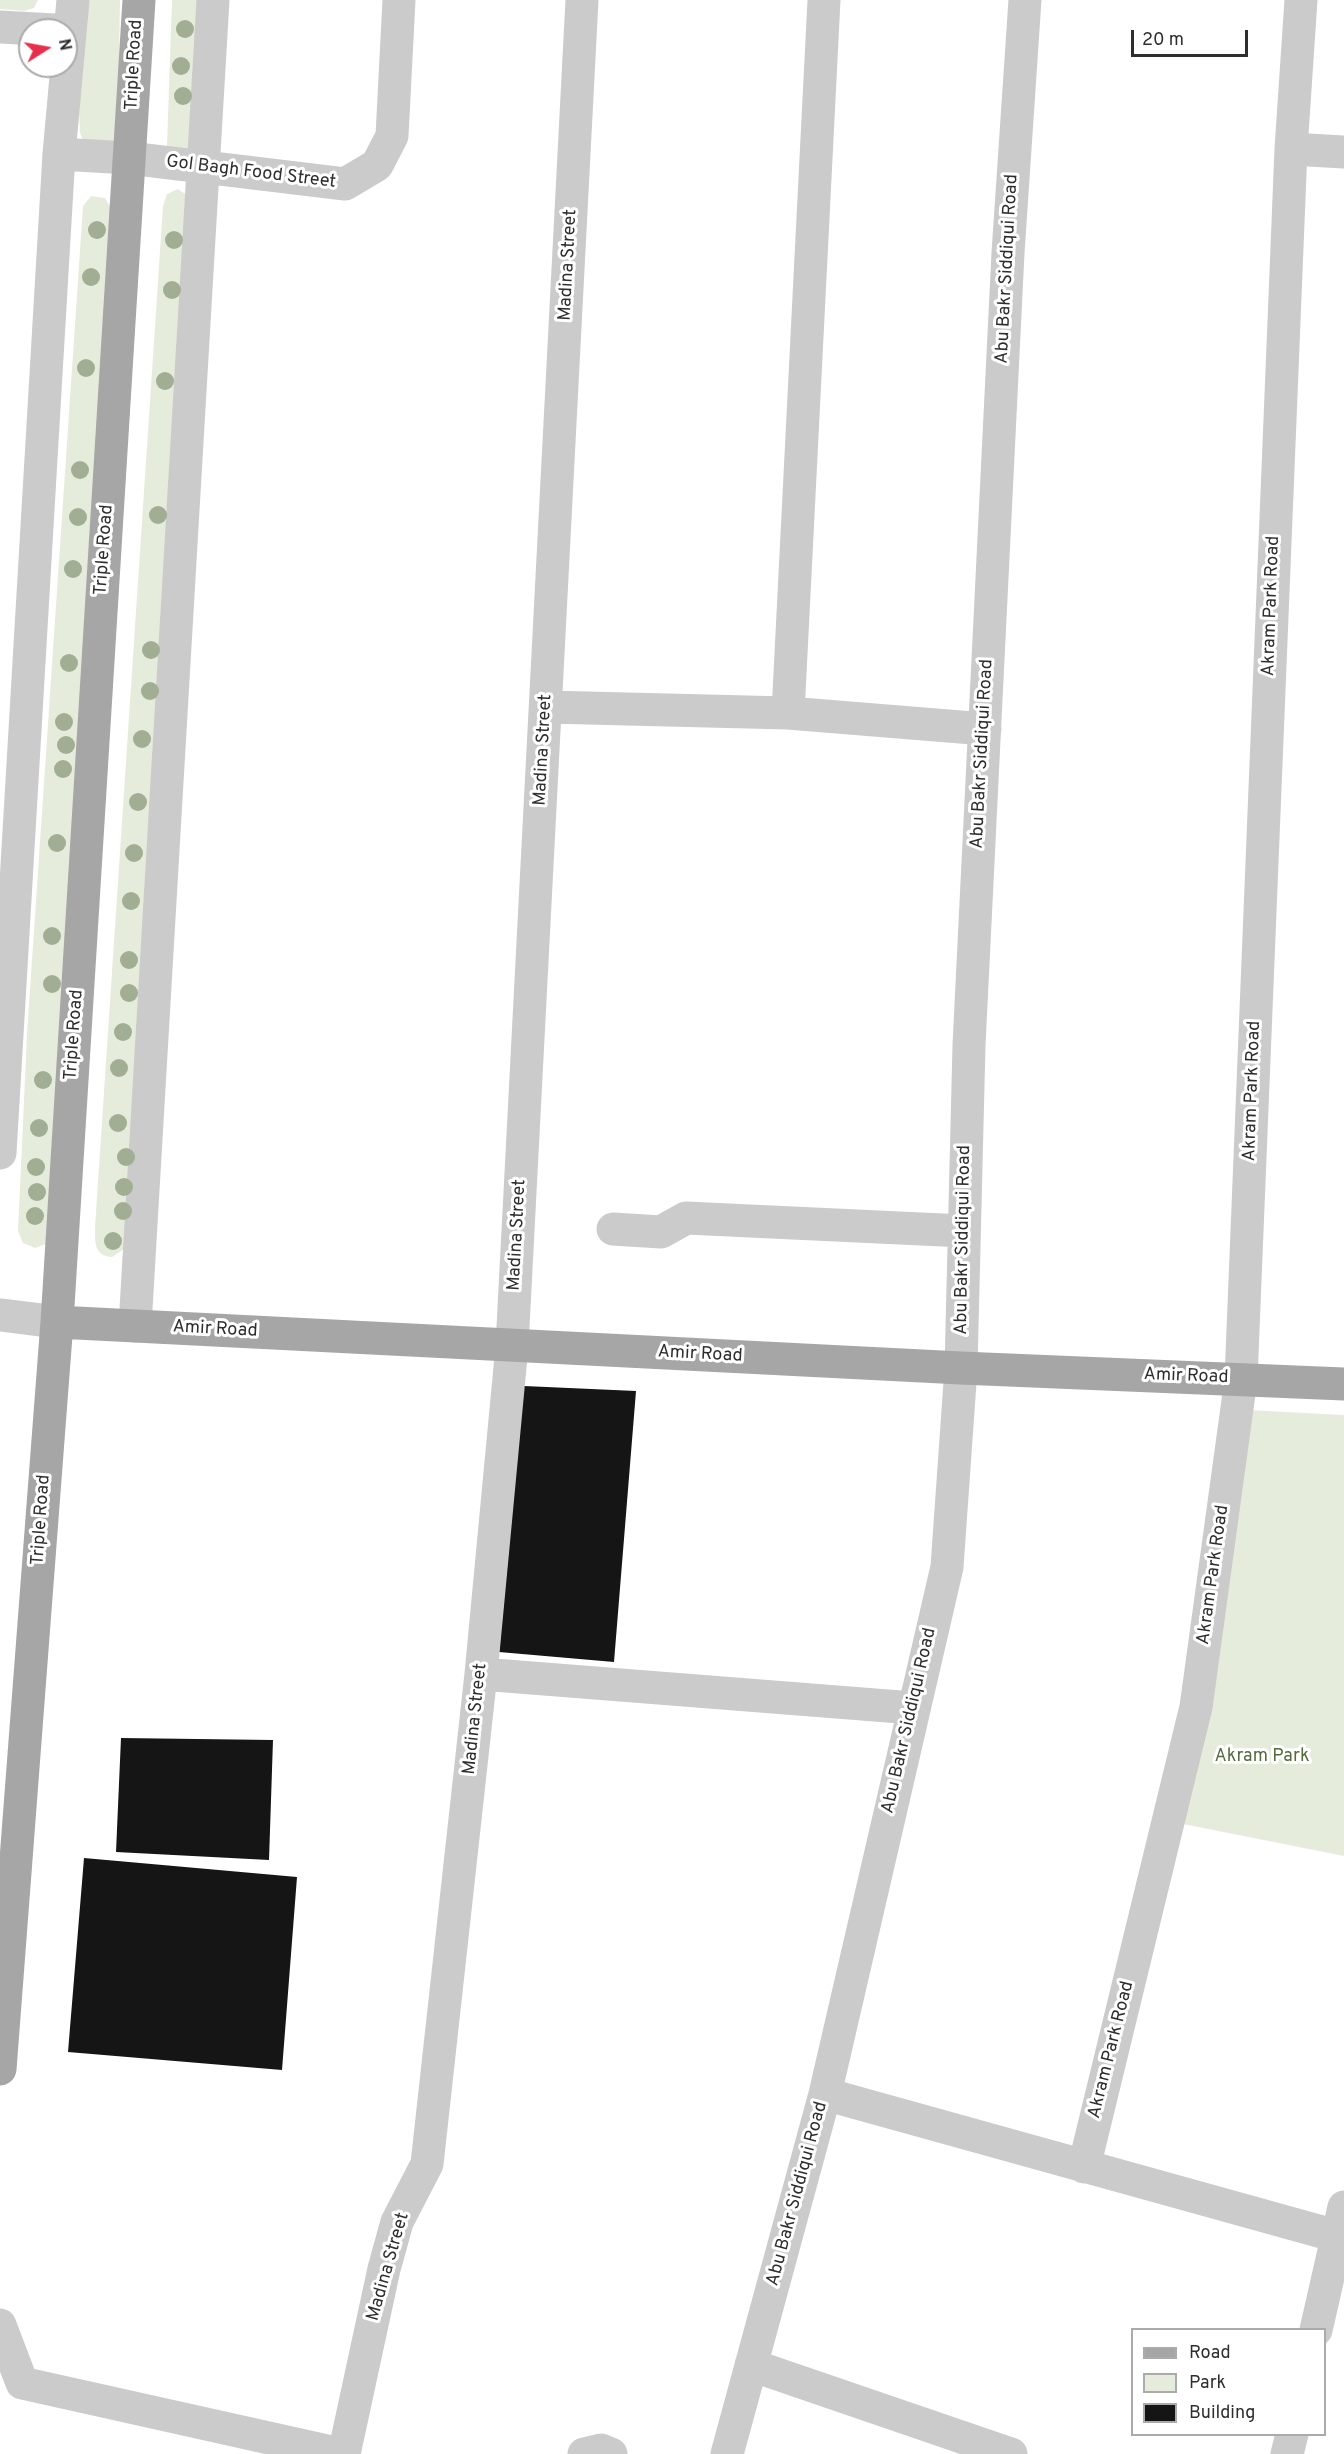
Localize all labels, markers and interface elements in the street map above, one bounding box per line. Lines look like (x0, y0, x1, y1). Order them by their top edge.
north arrow (18, 18, 78, 78)
scale bar (1134, 18, 1251, 56)
street label: Triple Road (122, 19, 148, 111)
text: 20 m (1142, 29, 1184, 52)
text: N (53, 37, 75, 52)
street label: Gol Bagh Food Street (165, 152, 337, 194)
street label: Abu Bakr Siddiqui Road (992, 174, 1024, 364)
street label: Madina Street (555, 209, 583, 321)
street label: Triple Road (91, 504, 119, 596)
street label: Akram Park Road (1259, 535, 1285, 677)
street label: Abu Bakr Siddiqui Road (967, 659, 999, 849)
street label: Madina Street (530, 694, 558, 806)
street label: Triple Road (61, 989, 89, 1081)
street label: Akram Park Road (1240, 1020, 1266, 1162)
street label: Abu Bakr Siddiqui Road (952, 1145, 976, 1335)
street label: Madina Street (504, 1179, 532, 1291)
street label: Amir Road (172, 1317, 258, 1343)
street label: Amir Road (657, 1342, 743, 1368)
street label: Amir Road (1143, 1365, 1229, 1389)
street label: Triple Road (28, 1474, 56, 1566)
street label: Akram Park Road (1194, 1504, 1234, 1646)
street label: Abu Bakr Siddiqui Road (878, 1626, 942, 1816)
street label: Madina Street (459, 1662, 493, 1776)
park label: Akram Park (1215, 1746, 1309, 1768)
street label: Akram Park Road (1084, 1979, 1140, 2121)
street label: Abu Bakr Siddiqui Road (763, 2099, 833, 2289)
street label: Madina Street (363, 2210, 415, 2324)
legend (1131, 2328, 1326, 2436)
text: Road (1189, 2342, 1231, 2365)
text: Park (1189, 2372, 1226, 2395)
text: Building (1189, 2402, 1255, 2425)

